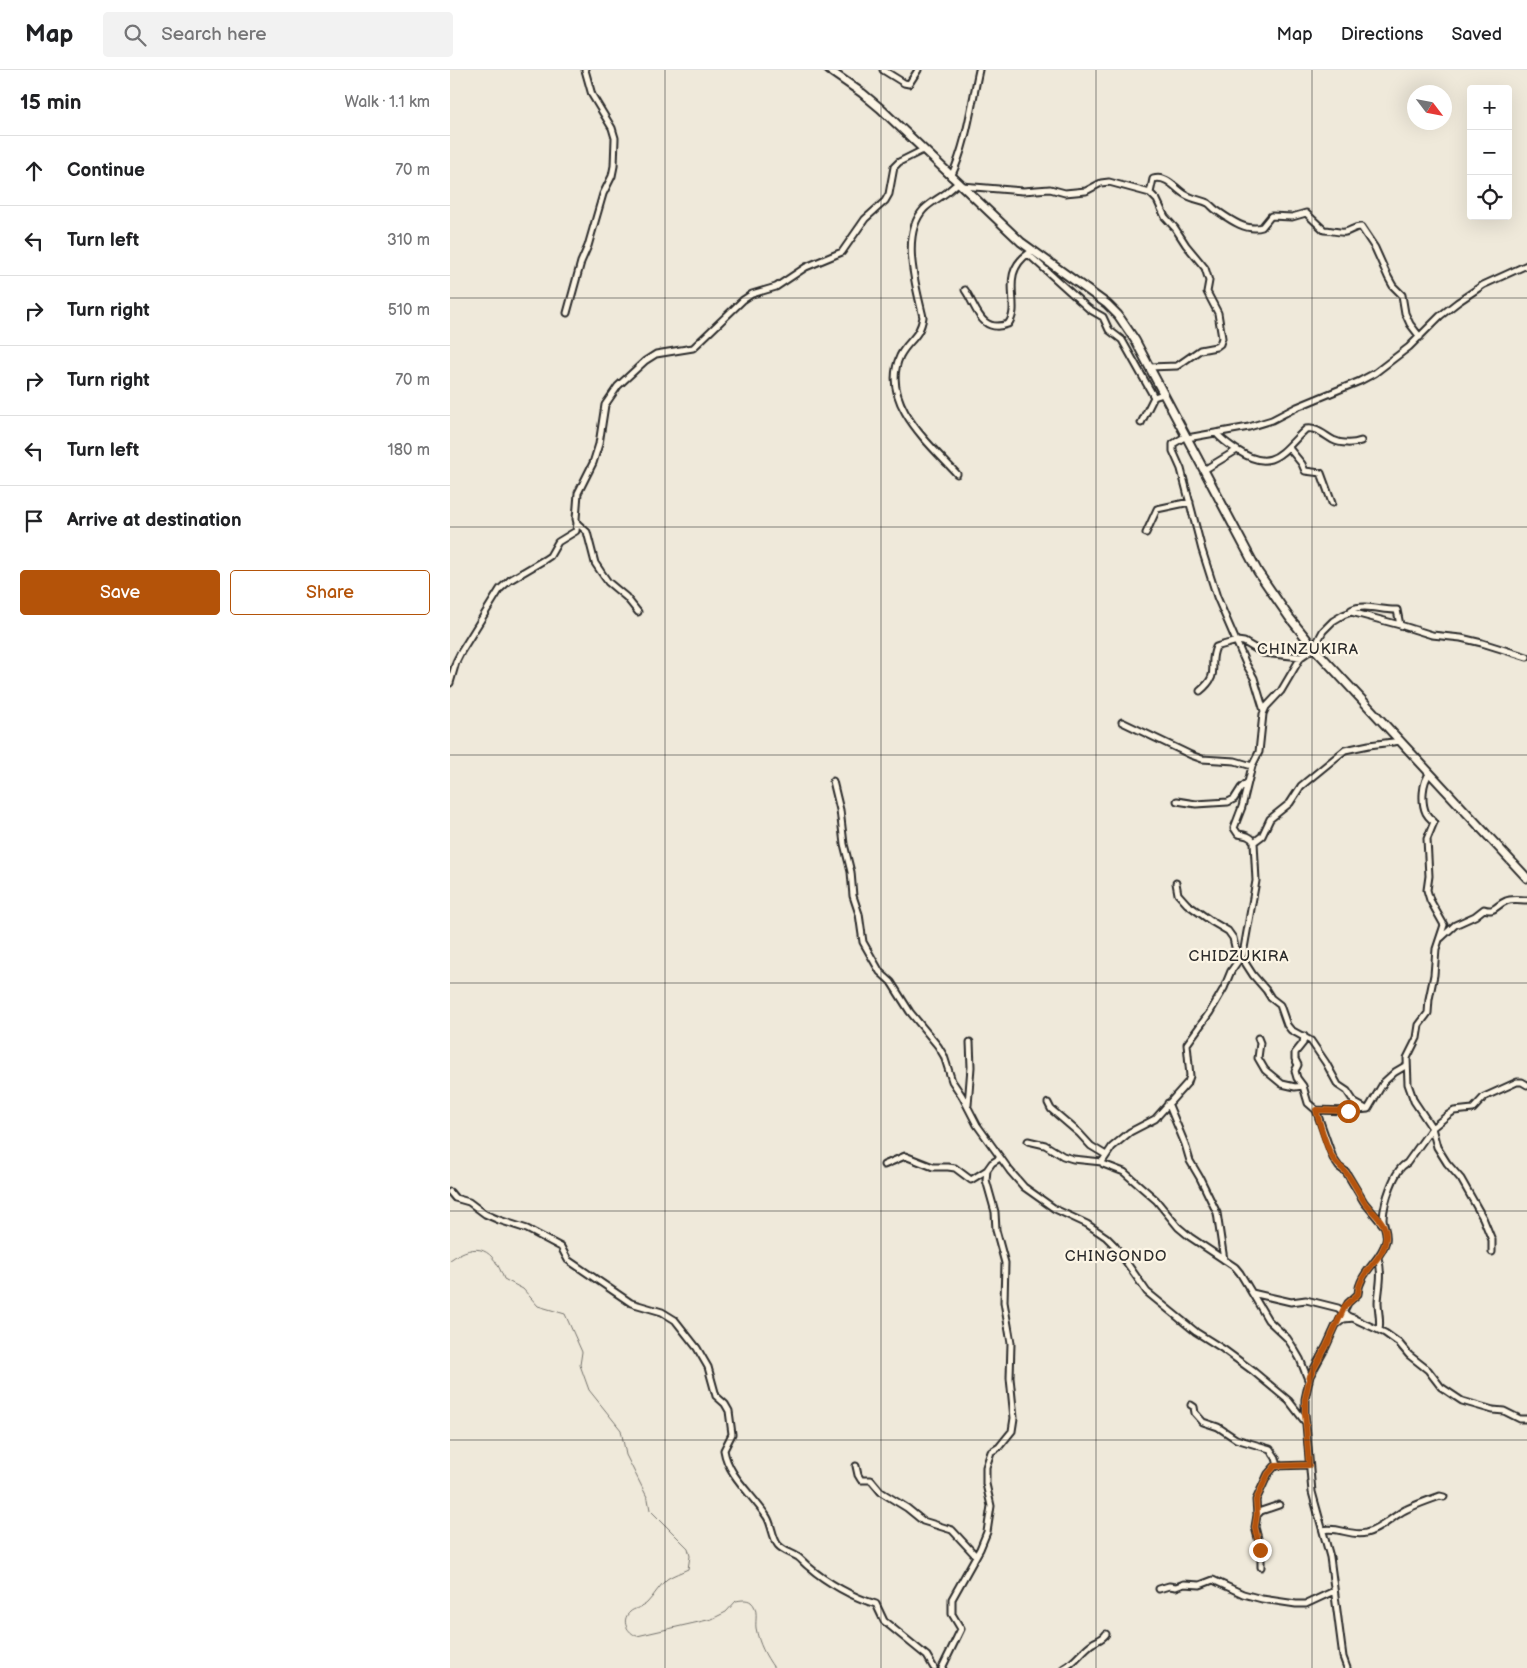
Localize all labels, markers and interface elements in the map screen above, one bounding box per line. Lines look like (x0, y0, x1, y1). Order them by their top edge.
search box (103, 12, 453, 57)
text: Map (25, 20, 73, 49)
icon: search (121, 21, 149, 49)
text: Search here (161, 23, 267, 46)
text: Map (1277, 24, 1313, 45)
text: Directions (1341, 24, 1423, 45)
text: Saved (1451, 24, 1502, 45)
north arrow (1407, 85, 1452, 130)
map controls (1467, 85, 1512, 220)
button: + (1467, 85, 1512, 130)
text: 15 min (20, 90, 81, 115)
text: Walk · 1.1 km (345, 93, 430, 112)
button: − (1467, 130, 1512, 175)
icon: ahead (20, 157, 48, 185)
text: Continue (67, 159, 145, 182)
text: 70 m (395, 161, 430, 180)
button: locate (1467, 175, 1512, 220)
icon: left (20, 227, 48, 255)
text: Turn left (67, 229, 139, 252)
text: 310 m (387, 231, 430, 250)
icon: right (20, 297, 48, 325)
text: Turn right (67, 299, 150, 322)
text: 510 m (388, 301, 430, 320)
icon: right (20, 367, 48, 395)
text: Turn right (67, 369, 150, 392)
text: 70 m (395, 371, 430, 390)
icon: left (20, 437, 48, 465)
text: Turn left (67, 439, 139, 462)
text: 180 m (388, 441, 430, 460)
icon: arrive (20, 507, 48, 535)
text: Arrive at destination (67, 509, 242, 532)
button: Save (20, 570, 220, 615)
button: Share (230, 570, 430, 615)
district label: CHINZUKIRA (1257, 640, 1359, 659)
district label: CHIDZUKIRA (1188, 947, 1290, 966)
route start (1337, 1100, 1360, 1123)
district label: CHINGONDO (1065, 1247, 1167, 1266)
route end (1249, 1539, 1272, 1562)

